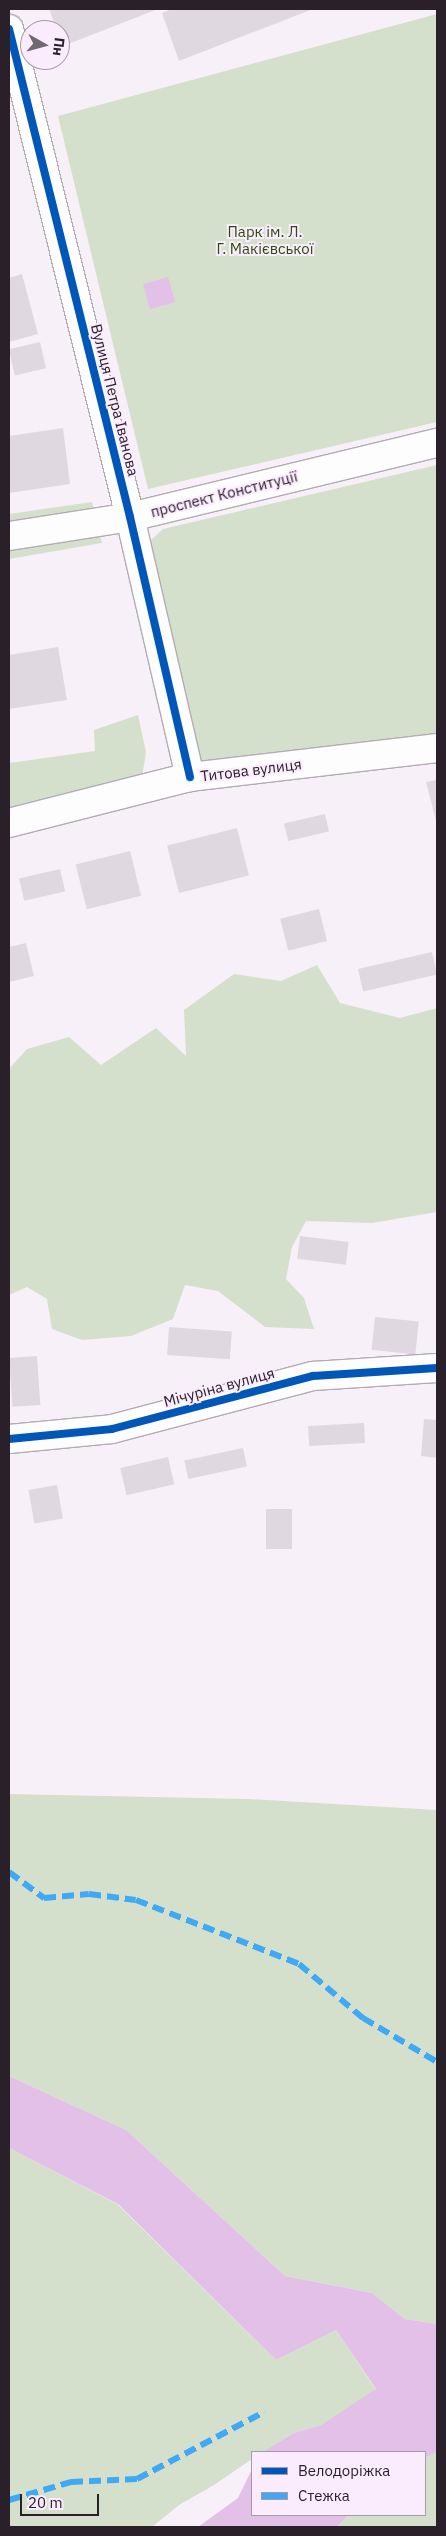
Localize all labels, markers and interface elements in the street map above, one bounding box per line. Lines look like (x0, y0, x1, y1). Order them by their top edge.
north arrow (20, 20, 70, 70)
text: Пн (49, 36, 69, 57)
park label: Парк ім. Л. Г. Макієвської (216, 222, 314, 257)
street label: Вулиця Петра Іванова (87, 322, 143, 478)
street label: проспект Конституції (149, 467, 299, 521)
street label: Титова вулиця (199, 755, 303, 785)
street label: Мічуріна вулиця (162, 1364, 276, 1410)
legend (251, 2451, 426, 2516)
text: Велодоріжка (298, 2461, 390, 2480)
scale bar (22, 2484, 101, 2516)
text: Стежка (298, 2486, 350, 2505)
text: 20 m (28, 2493, 63, 2512)

